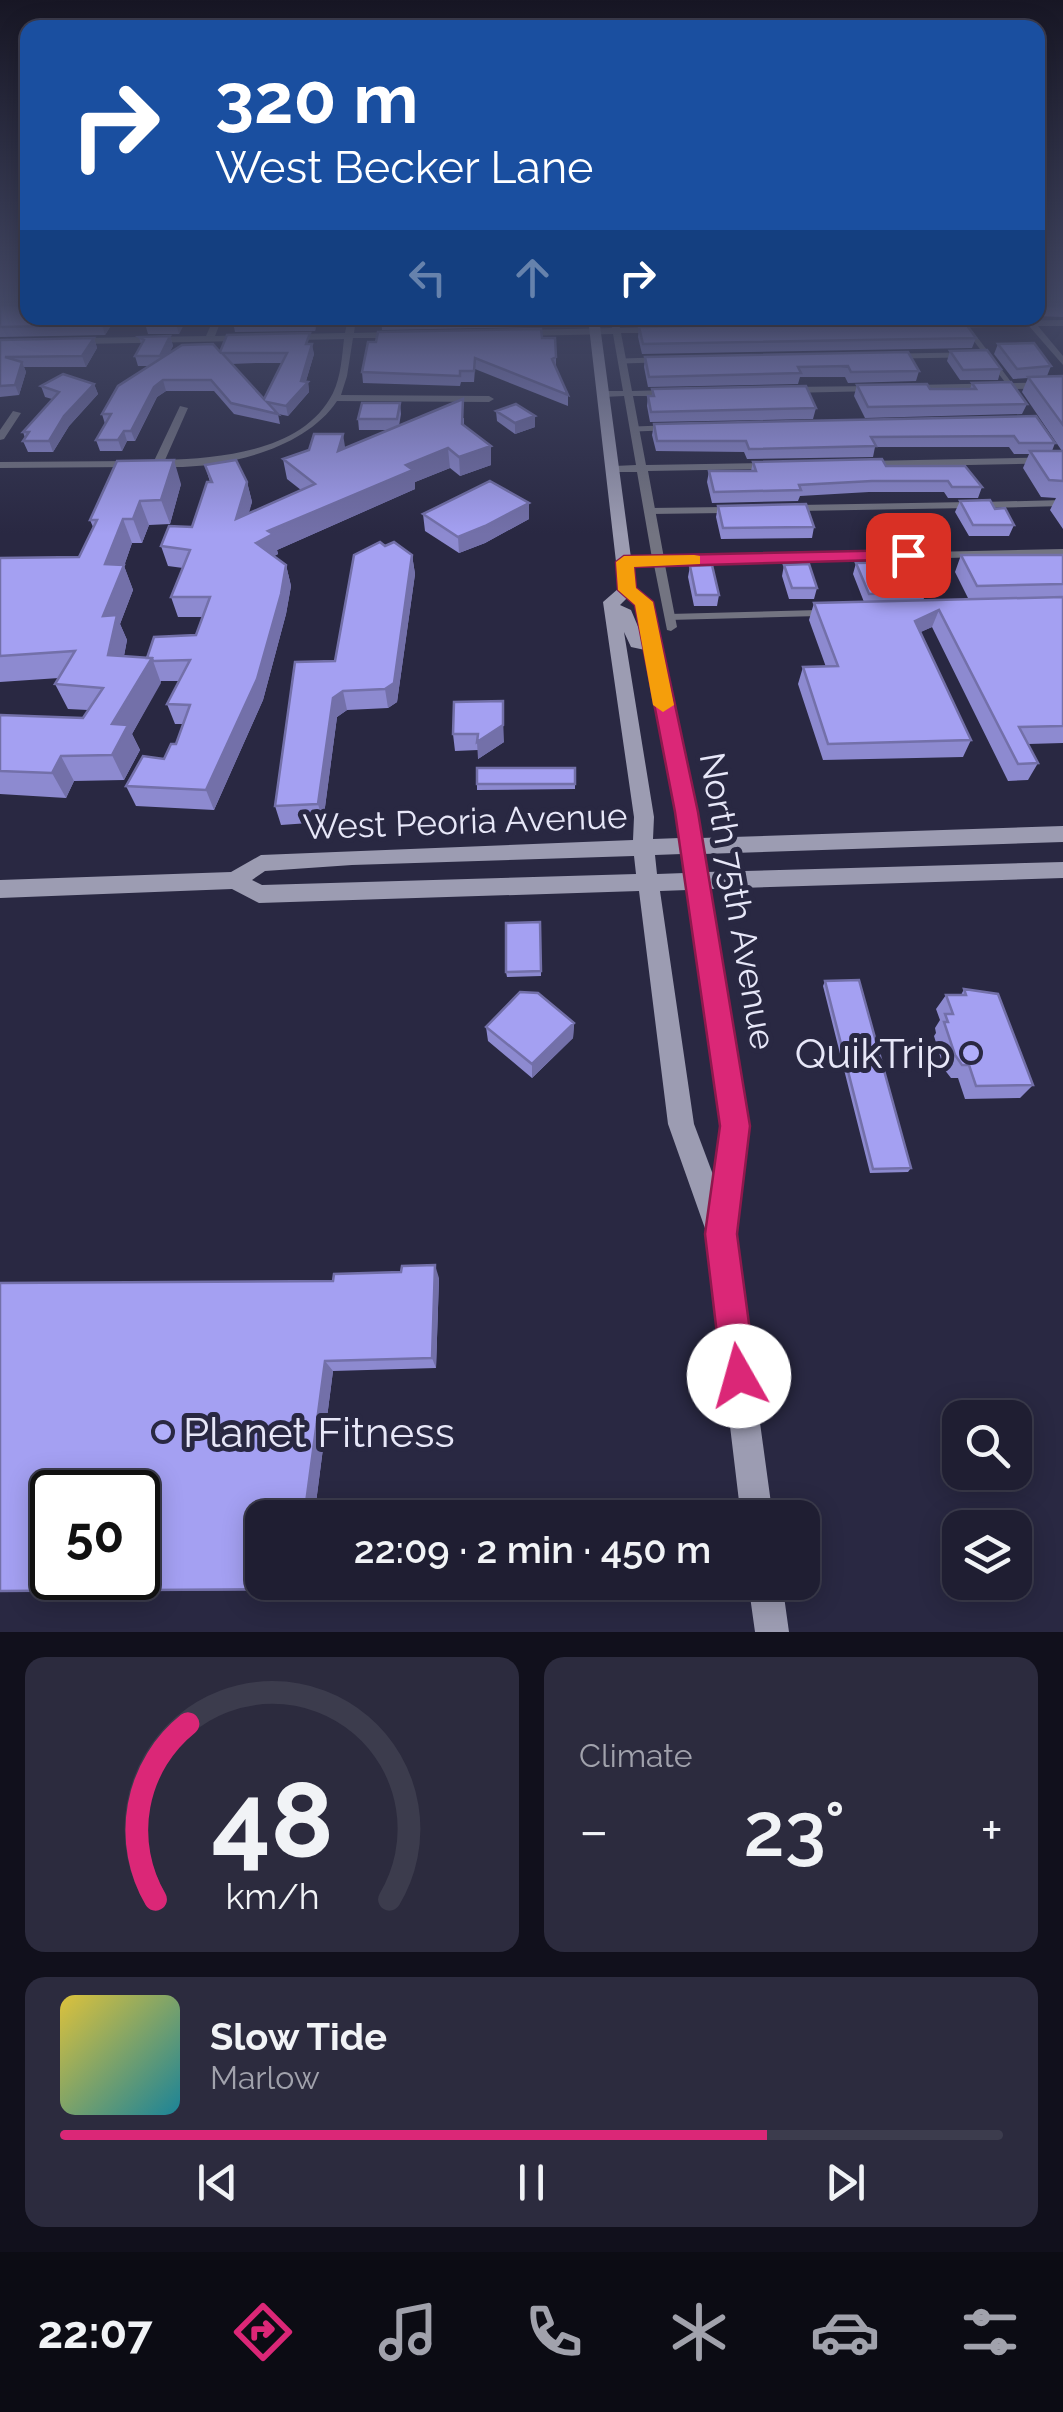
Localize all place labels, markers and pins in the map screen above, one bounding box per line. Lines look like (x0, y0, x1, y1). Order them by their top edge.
pin (866, 513, 951, 598)
place label: QuikTrip (795, 1029, 951, 1078)
marker: QuikTrip (960, 1042, 982, 1064)
place label: Planet Fitness (183, 1408, 455, 1457)
marker: Planet Fitness (152, 1421, 174, 1443)

